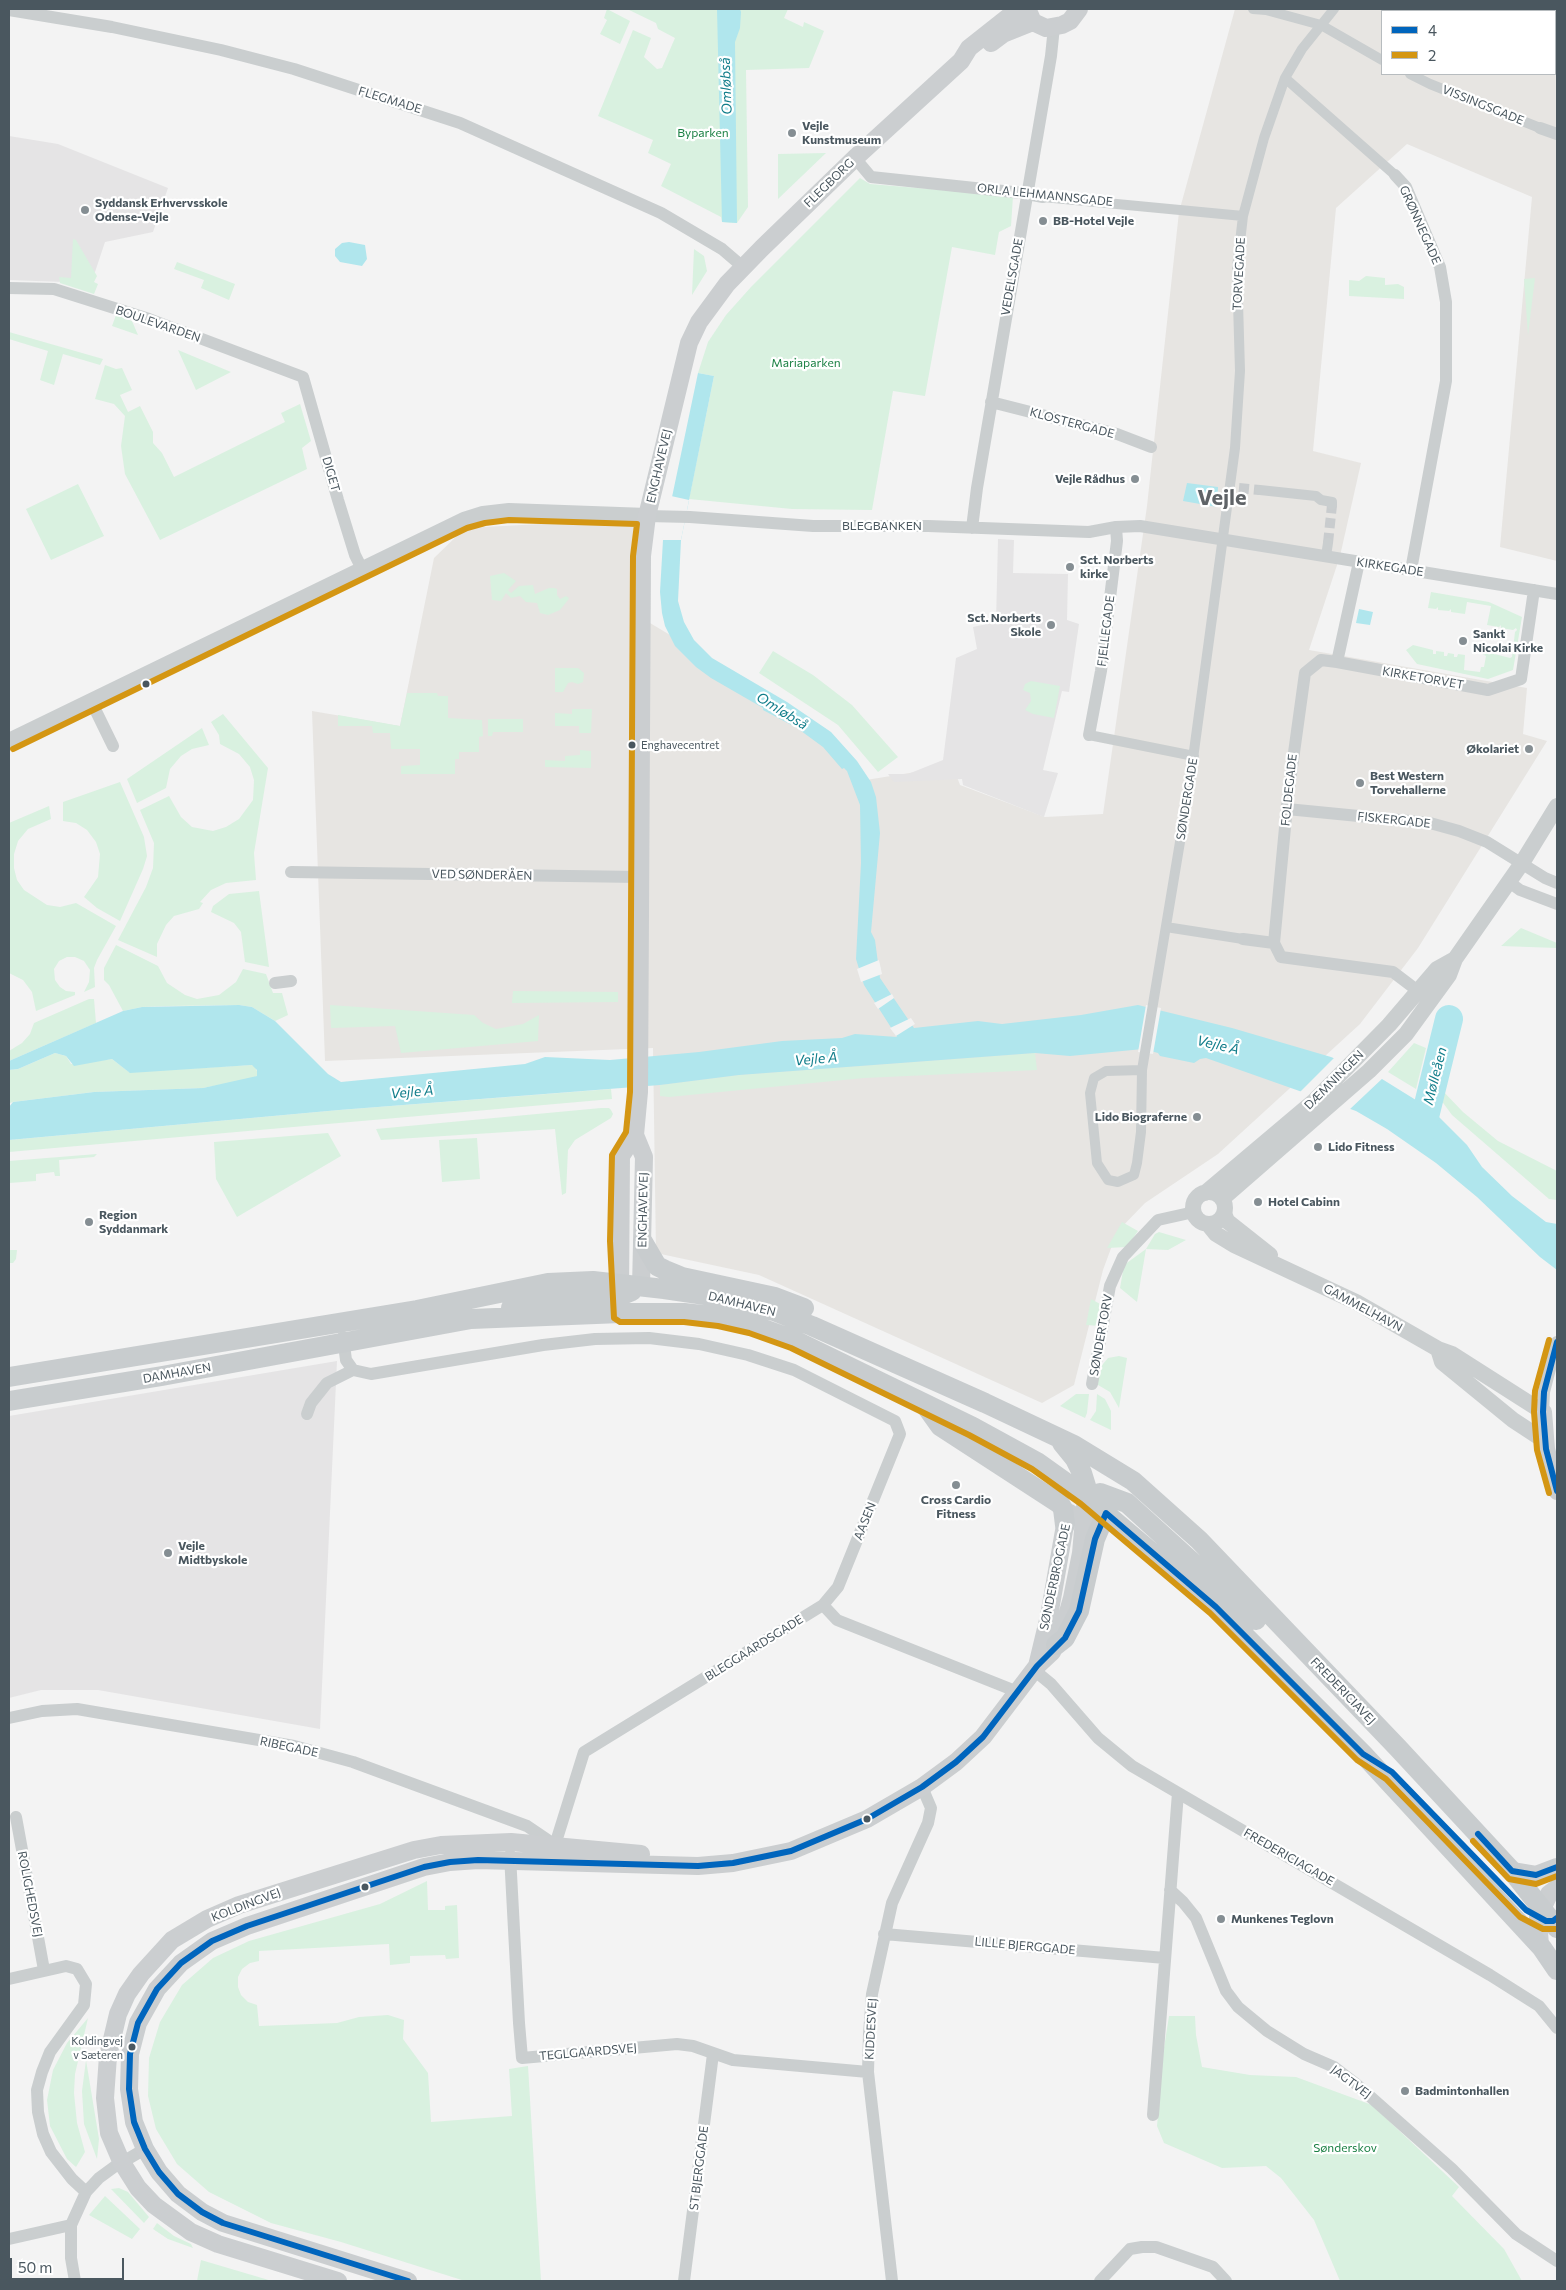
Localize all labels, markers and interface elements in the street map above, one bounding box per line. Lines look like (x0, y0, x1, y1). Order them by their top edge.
legend (1381, 10, 1556, 75)
text: 4 (1428, 21, 1437, 39)
text: 2 (1428, 46, 1436, 64)
water label: Omløbså (717, 57, 735, 115)
street label: VISSINGSGADE (1440, 82, 1526, 128)
street label: FLEGMADE (357, 84, 423, 116)
place label: Vejle Kunstmuseum (802, 119, 881, 147)
park label: Byparken (677, 126, 729, 140)
marker: Vejle Kunstmuseum (786, 127, 798, 139)
street label: FLEGBORG (801, 156, 857, 210)
street label: ORLA LEHMANNSGADE (977, 181, 1113, 209)
street label: GRØNNEGADE (1396, 183, 1444, 267)
place label: Syddansk Erhvervsskole Odense-Vejle (95, 196, 228, 224)
marker: Syddansk Erhvervsskole Odense-Vejle (79, 204, 91, 216)
place label: BB-Hotel Vejle (1053, 214, 1134, 228)
marker: BB-Hotel Vejle (1037, 215, 1049, 227)
street label: VEDELSGADE (998, 237, 1026, 317)
street label: TORVEGADE (1230, 237, 1248, 311)
street label: BOULEVARDEN (114, 303, 202, 345)
park label: Mariaparken (771, 356, 841, 370)
street label: KLOSTERGADE (1028, 405, 1116, 441)
street label: ENGHAVEVEJ (643, 428, 675, 504)
street label: DIGET (319, 455, 343, 493)
place label: Vejle Rådhus (1055, 472, 1125, 486)
marker: Vejle Rådhus (1129, 473, 1141, 485)
district label: Vejle (1197, 485, 1247, 511)
street label: BLEGBANKEN (842, 519, 922, 533)
place label: Sct. Norberts kirke (1080, 553, 1154, 581)
street label: KIRKEGADE (1355, 555, 1425, 579)
marker: Sct. Norberts kirke (1064, 561, 1076, 573)
street label: FJELLEGADE (1095, 595, 1117, 667)
place label: Sct. Norberts Skole (967, 611, 1041, 639)
marker: Sct. Norberts Skole (1045, 619, 1057, 631)
place label: Sankt Nicolai Kirke (1473, 627, 1543, 655)
marker: Sankt Nicolai Kirke (1457, 635, 1469, 647)
street label: KIRKETORVET (1381, 664, 1465, 692)
unlabelled marker (141, 679, 151, 689)
water label: Omløbså (753, 689, 811, 733)
place label: Enghavecentret (641, 738, 719, 752)
marker: Enghavecentret (627, 740, 637, 750)
place label: Økolariet (1466, 742, 1519, 756)
marker: Økolariet (1523, 743, 1535, 755)
street label: FOLDEGADE (1278, 753, 1300, 827)
street label: SØNDERGADE (1173, 757, 1201, 841)
place label: Best Western Torvehallerne (1370, 769, 1446, 797)
marker: Best Western Torvehallerne (1354, 777, 1366, 789)
street label: FISKERGADE (1357, 809, 1431, 831)
street label: VED SØNDERÅEN (431, 867, 533, 883)
water label: Vejle Å (1195, 1032, 1241, 1058)
water label: Mølleåen (1420, 1045, 1450, 1107)
street label: DÆMNINGEN (1301, 1047, 1367, 1113)
water label: Vejle Å (794, 1049, 838, 1069)
water label: Vejle Å (390, 1082, 434, 1102)
place label: Lido Biograferne (1095, 1110, 1187, 1124)
marker: Lido Biograferne (1191, 1111, 1203, 1123)
place label: Lido Fitness (1328, 1140, 1395, 1154)
marker: Lido Fitness (1312, 1141, 1324, 1153)
street label: ENGHAVEVEJ (635, 1172, 651, 1248)
place label: Hotel Cabinn (1268, 1195, 1340, 1209)
marker: Hotel Cabinn (1252, 1196, 1264, 1208)
place label: Region Syddanmark (99, 1208, 168, 1236)
marker: Region Syddanmark (83, 1216, 95, 1228)
street label: GAMMELHAVN (1321, 1281, 1405, 1335)
street label: DAMHAVEN (707, 1289, 777, 1319)
street label: SØNDERTORV (1087, 1293, 1115, 1377)
street label: DAMHAVEN (142, 1360, 212, 1386)
marker: Cross Cardio Fitness (950, 1479, 962, 1491)
place label: Cross Cardio Fitness (921, 1493, 991, 1521)
street label: AASEN (851, 1500, 879, 1542)
street label: SØNDERBROGADE (1037, 1523, 1073, 1631)
place label: Vejle Midtbyskole (178, 1539, 247, 1567)
marker: Vejle Midtbyskole (162, 1547, 174, 1559)
street label: BLEGGAARDSGADE (702, 1612, 806, 1684)
street label: FREDERICIAVEJ (1308, 1655, 1378, 1727)
street label: RIBEGADE (259, 1734, 319, 1760)
unlabelled marker (862, 1814, 872, 1824)
street label: FREDERICIAGADE (1241, 1825, 1337, 1889)
street label: ROLIGHEDSVEJ (15, 1850, 45, 1938)
unlabelled marker (360, 1882, 370, 1892)
street label: KOLDINGVEJ (209, 1885, 283, 1925)
place label: Munkenes Teglovn (1231, 1912, 1334, 1926)
marker: Munkenes Teglovn (1215, 1913, 1227, 1925)
street label: LILLE BJERGGADE (974, 1934, 1076, 1958)
street label: KIDDESVEJ (862, 1998, 880, 2060)
place label: Koldingvej v Sæteren (71, 2034, 123, 2060)
street label: TEGLGAARDSVEJ (538, 2041, 638, 2063)
marker: Koldingvej v Sæteren (127, 2042, 137, 2052)
street label: JAGTVEJ (1328, 2062, 1374, 2102)
place label: Badmintonhallen (1415, 2084, 1509, 2098)
marker: Badmintonhallen (1399, 2085, 1411, 2097)
street label: ST BJERGGADE (687, 2125, 711, 2211)
park label: Sønderskov (1313, 2141, 1377, 2155)
scale bar (12, 2248, 126, 2280)
text: 50 m (18, 2258, 52, 2276)

